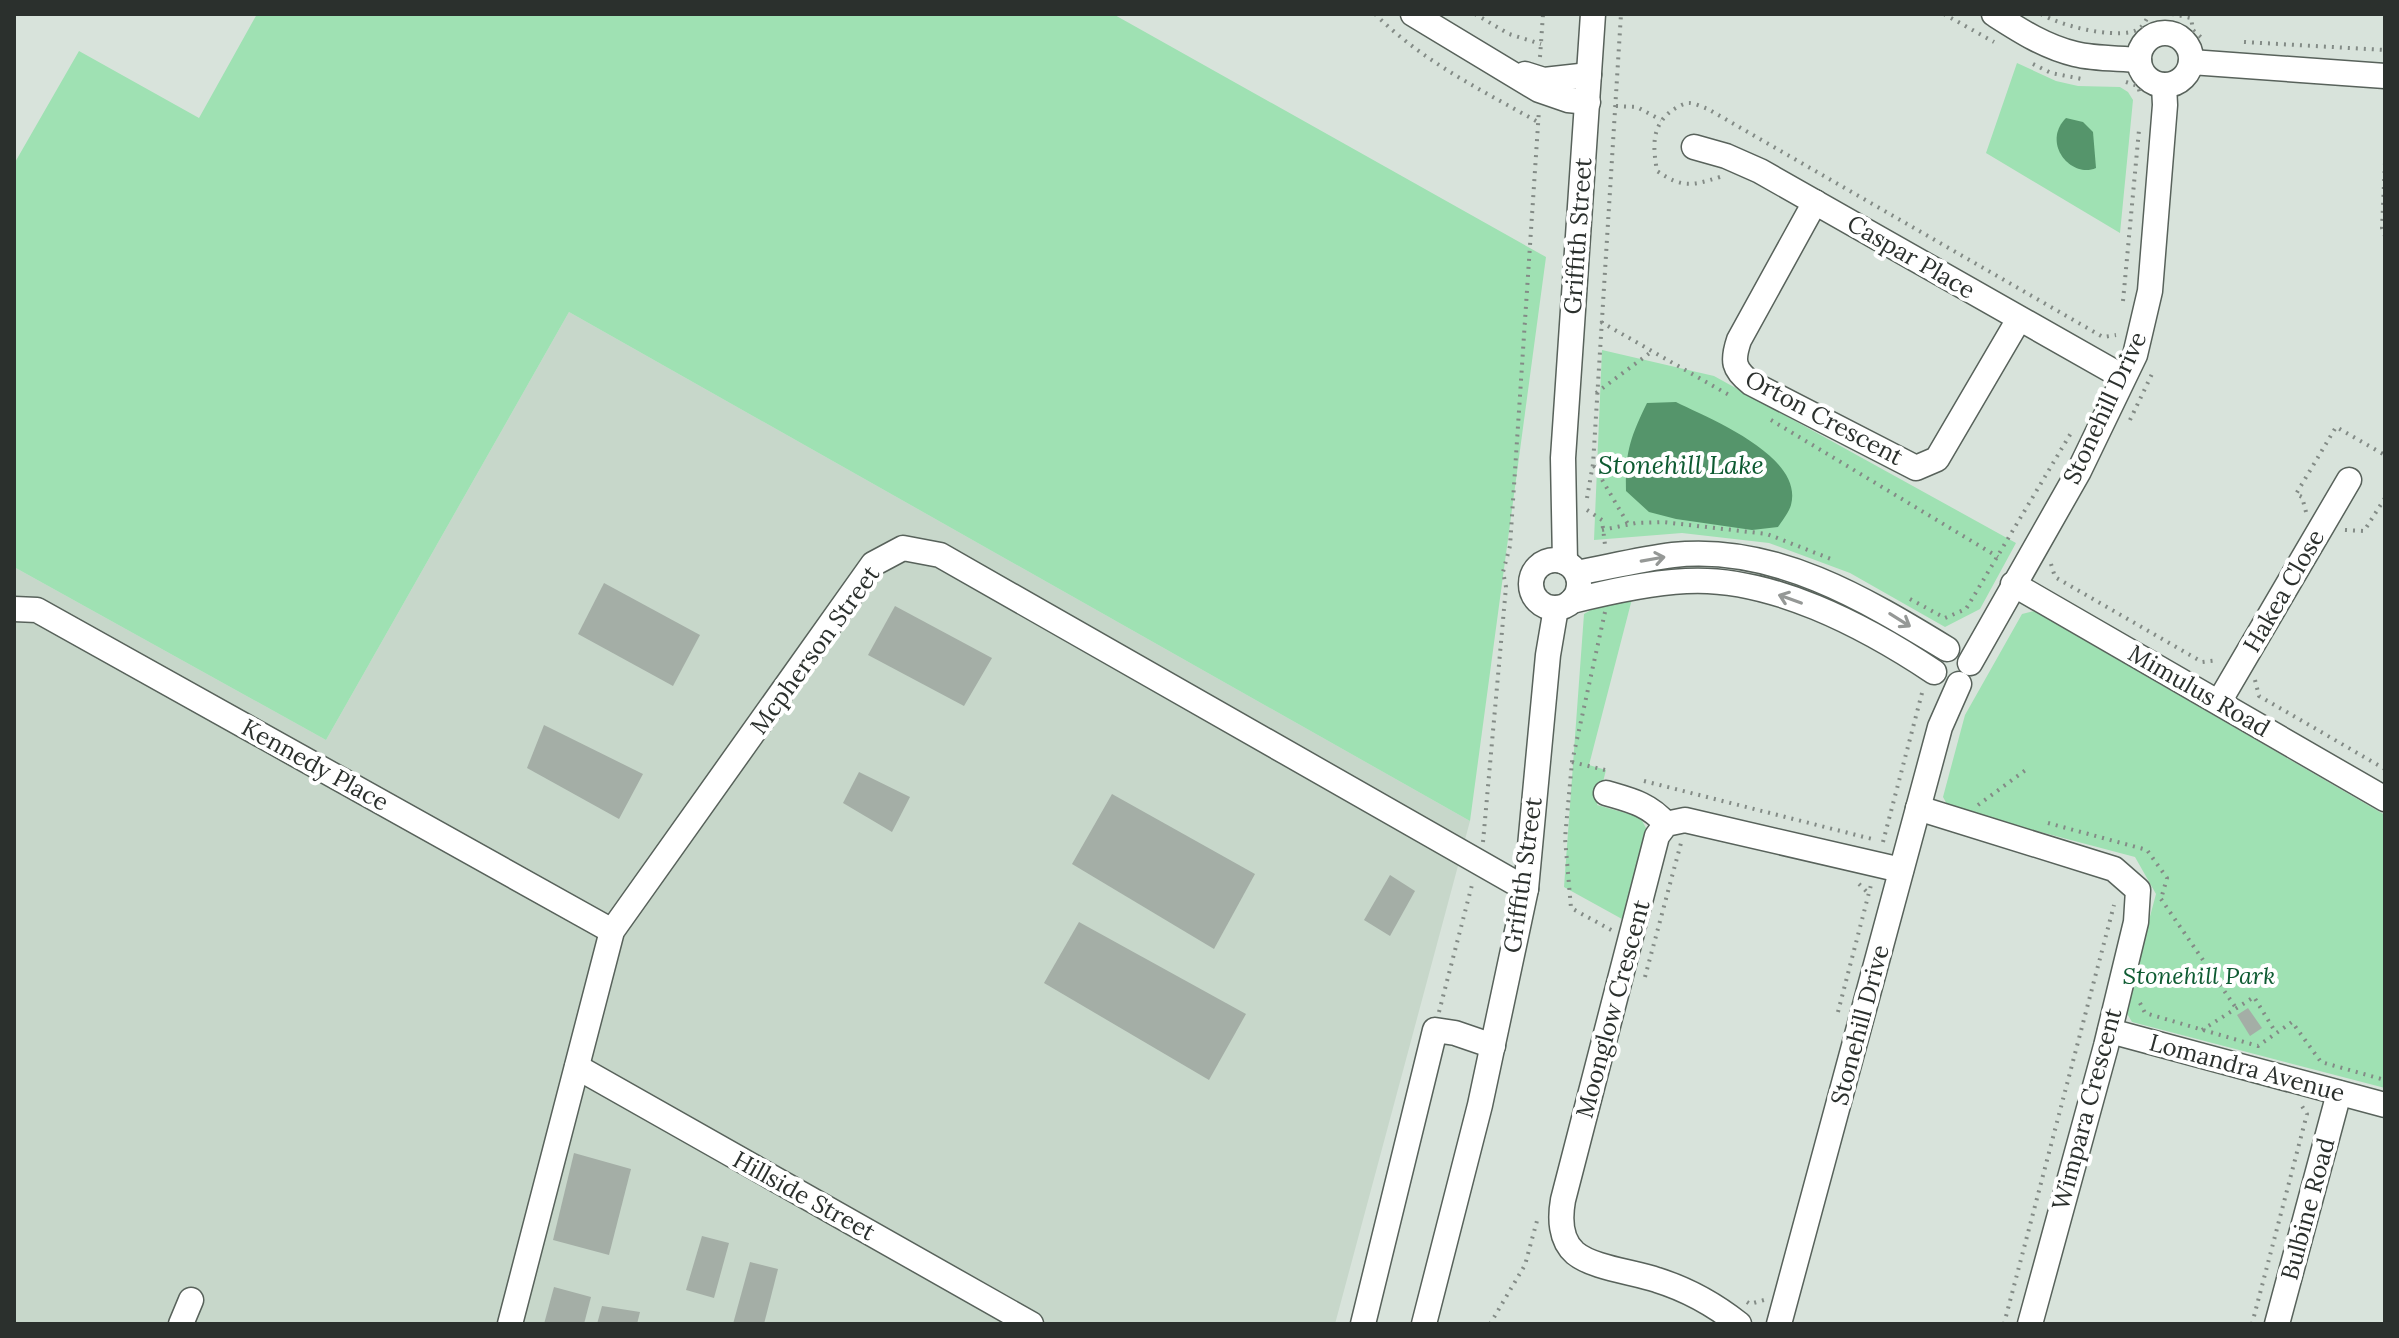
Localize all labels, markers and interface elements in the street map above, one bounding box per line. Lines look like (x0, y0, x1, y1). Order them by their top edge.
street label: Griffith Street (1557, 156, 1598, 315)
street label: Caspar Place (1842, 207, 1981, 306)
street label: Stonehill Drive (2056, 326, 2153, 489)
street label: Orton Crescent (1740, 363, 1909, 472)
water label: Stonehill Lake (1598, 448, 1764, 481)
street label: Hakea Close (2236, 524, 2331, 658)
one-way arrow (1640, 550, 1666, 565)
street label: Mcpherson Street (743, 559, 887, 740)
one-way arrow (1778, 590, 1803, 605)
one-way arrow (1888, 612, 1911, 628)
street label: Mimulus Road (2123, 638, 2276, 744)
street label: Kennedy Place (236, 711, 394, 818)
street label: Griffith Street (1496, 794, 1549, 955)
street label: Moonglow Crescent (1568, 896, 1657, 1121)
street label: Stonehill Drive (1823, 941, 1896, 1109)
park label: Stonehill Park (2123, 960, 2275, 991)
street label: Wimpara Crescent (2045, 1004, 2129, 1213)
street label: Lomandra Avenue (2146, 1027, 2348, 1109)
street label: Bulbine Road (2274, 1134, 2341, 1283)
street label: Hillside Street (728, 1144, 881, 1248)

